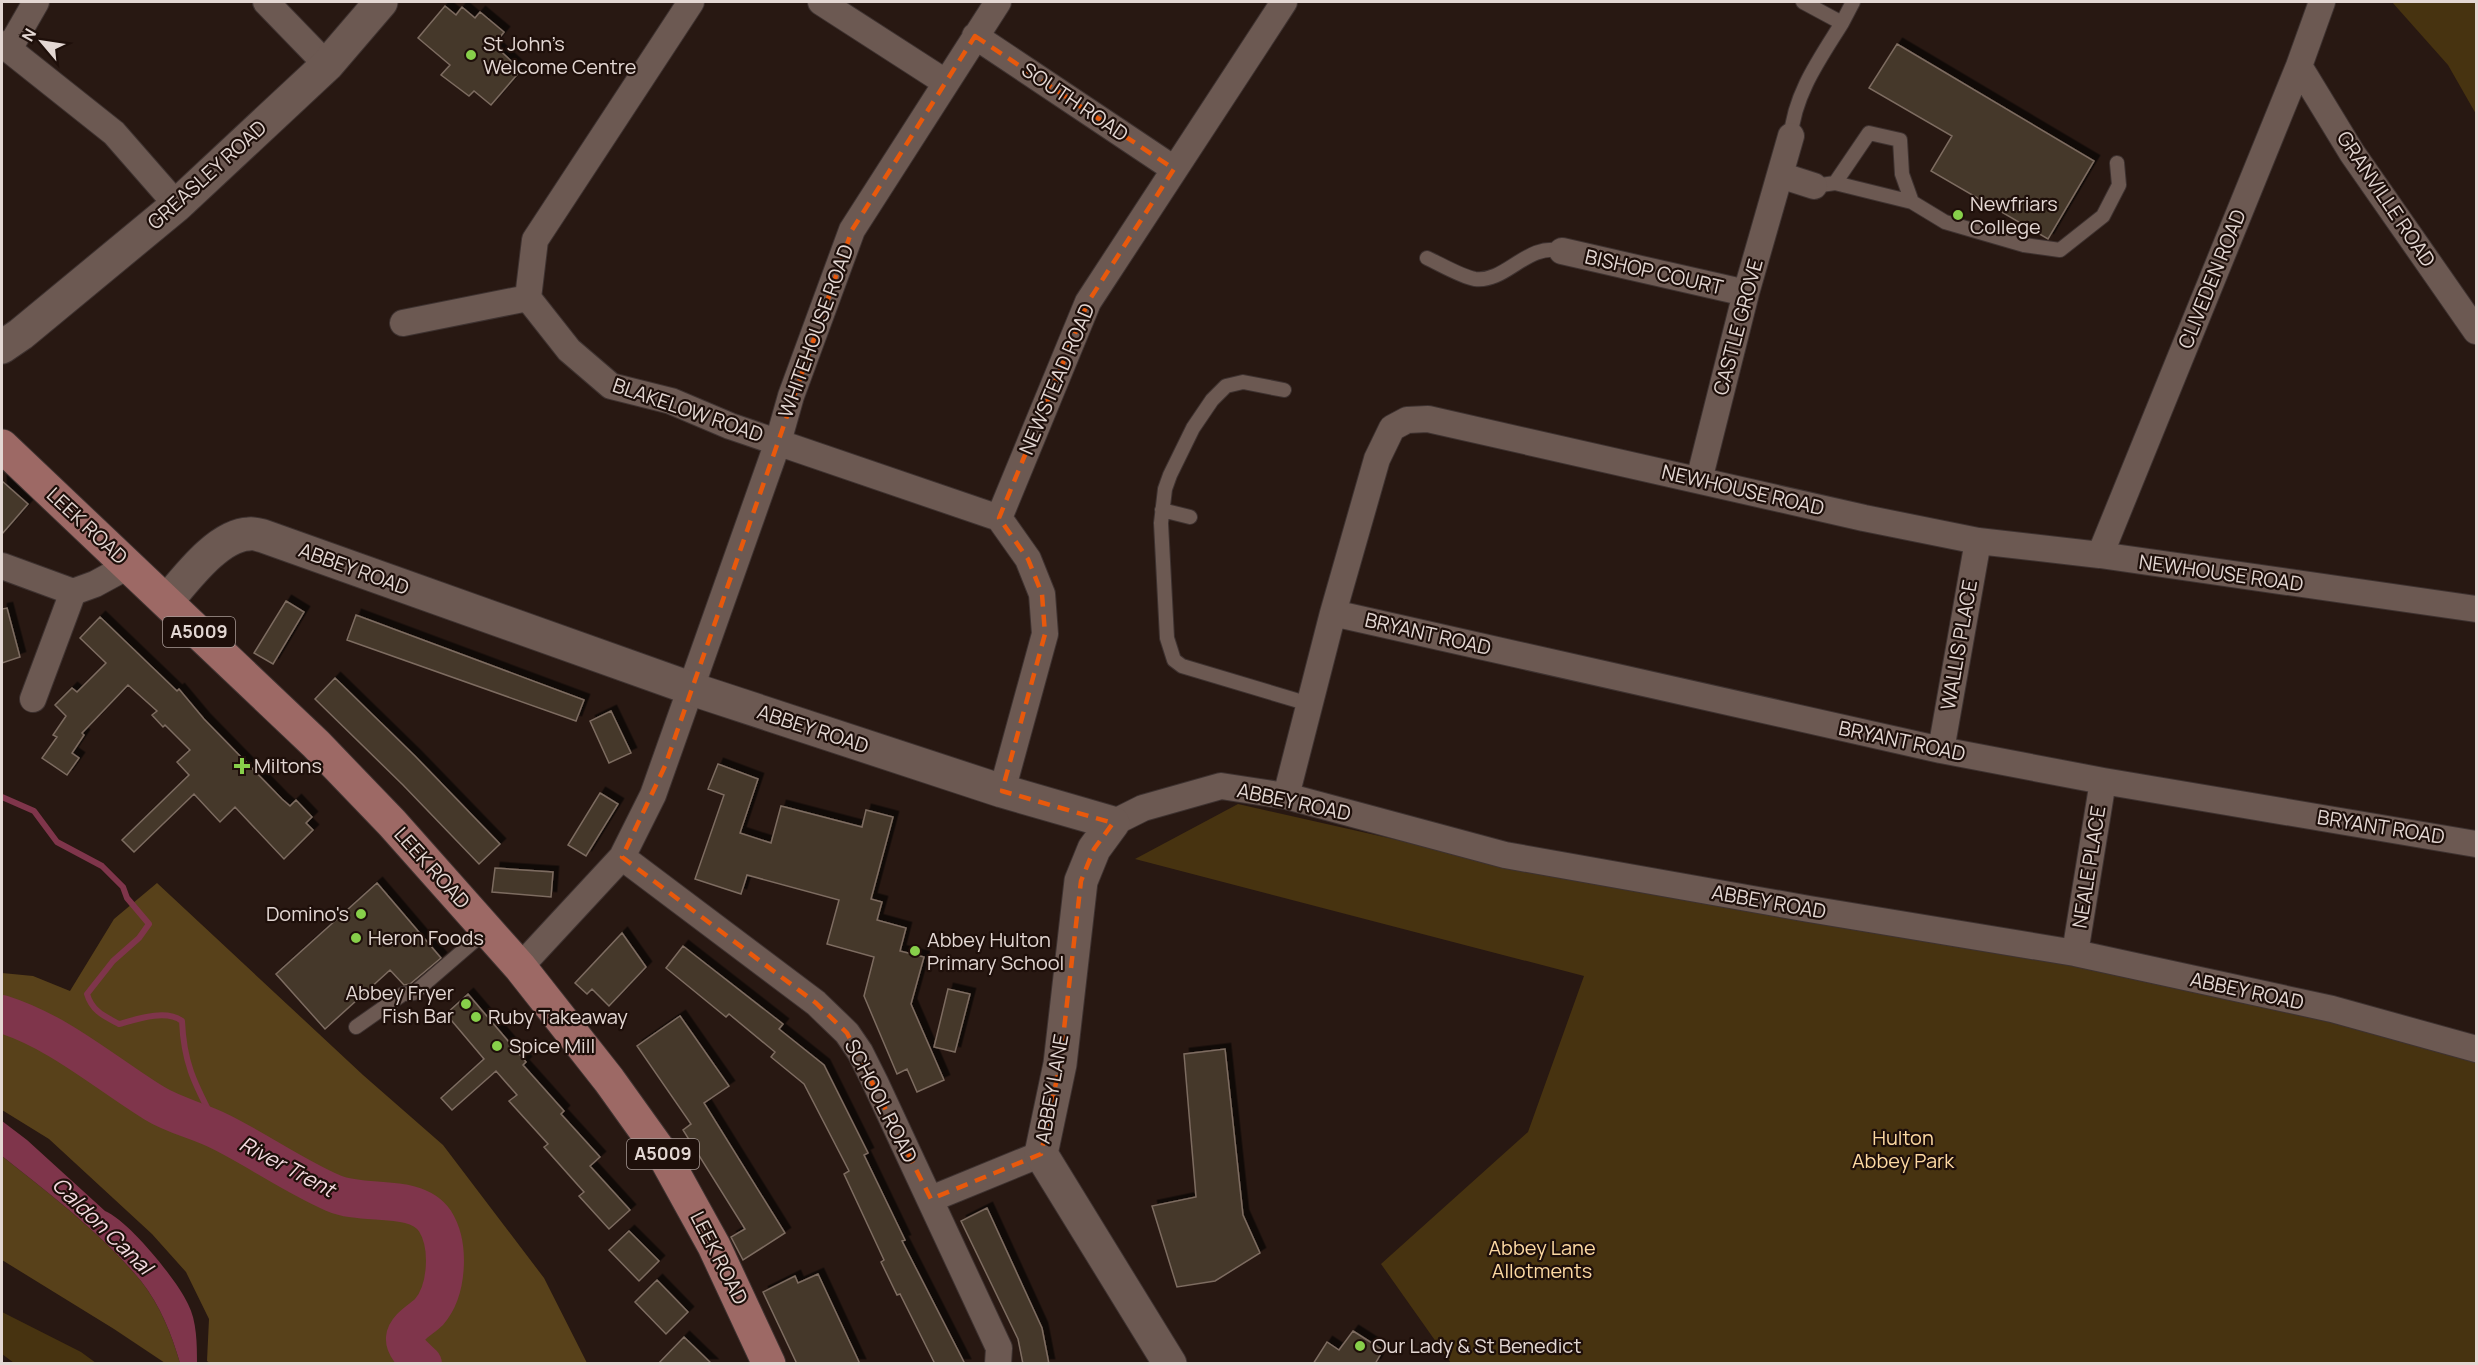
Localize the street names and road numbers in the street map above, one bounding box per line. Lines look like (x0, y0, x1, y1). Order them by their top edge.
street label: SOUTH ROAD (1017, 56, 1134, 147)
street label: GREASLEY ROAD (141, 114, 272, 235)
street label: GRANVILLE ROAD (2331, 126, 2442, 272)
street label: CLIVEDEN ROAD (2171, 205, 2252, 352)
street label: WHITEHOUSE ROAD (772, 240, 859, 421)
street label: BISHOP COURT (1582, 243, 1726, 301)
street label: CASTLE GROVE (1706, 256, 1769, 398)
street label: NEWSTEAD ROAD (1012, 299, 1101, 459)
street label: BLAKELOW ROAD (609, 371, 767, 448)
street label: NEWHOUSE ROAD (1659, 458, 1827, 521)
street label: LEEK ROAD (41, 481, 134, 570)
street label: ABBEY ROAD (295, 536, 413, 601)
street label: NEWHOUSE ROAD (2137, 548, 2305, 597)
street label: WALLIS PLACE (1934, 578, 1983, 712)
street label: BRYANT ROAD (1362, 606, 1494, 661)
road number: A5009 (163, 617, 235, 647)
street label: ABBEY ROAD (754, 698, 872, 759)
street label: BRYANT ROAD (1836, 714, 1968, 767)
street label: ABBEY ROAD (1235, 776, 1353, 827)
street label: BRYANT ROAD (2315, 803, 2447, 850)
street label: NEALE PLACE (2066, 804, 2112, 930)
street label: LEEK ROAD (388, 821, 476, 914)
street label: ABBEY ROAD (1710, 878, 1828, 925)
street label: ABBEY ROAD (2188, 965, 2306, 1016)
street label: ABBEY LANE (1029, 1032, 1074, 1146)
street label: SCHOOL ROAD (839, 1034, 924, 1167)
road number: A5009 (627, 1139, 699, 1169)
street label: LEEK ROAD (684, 1207, 754, 1309)

